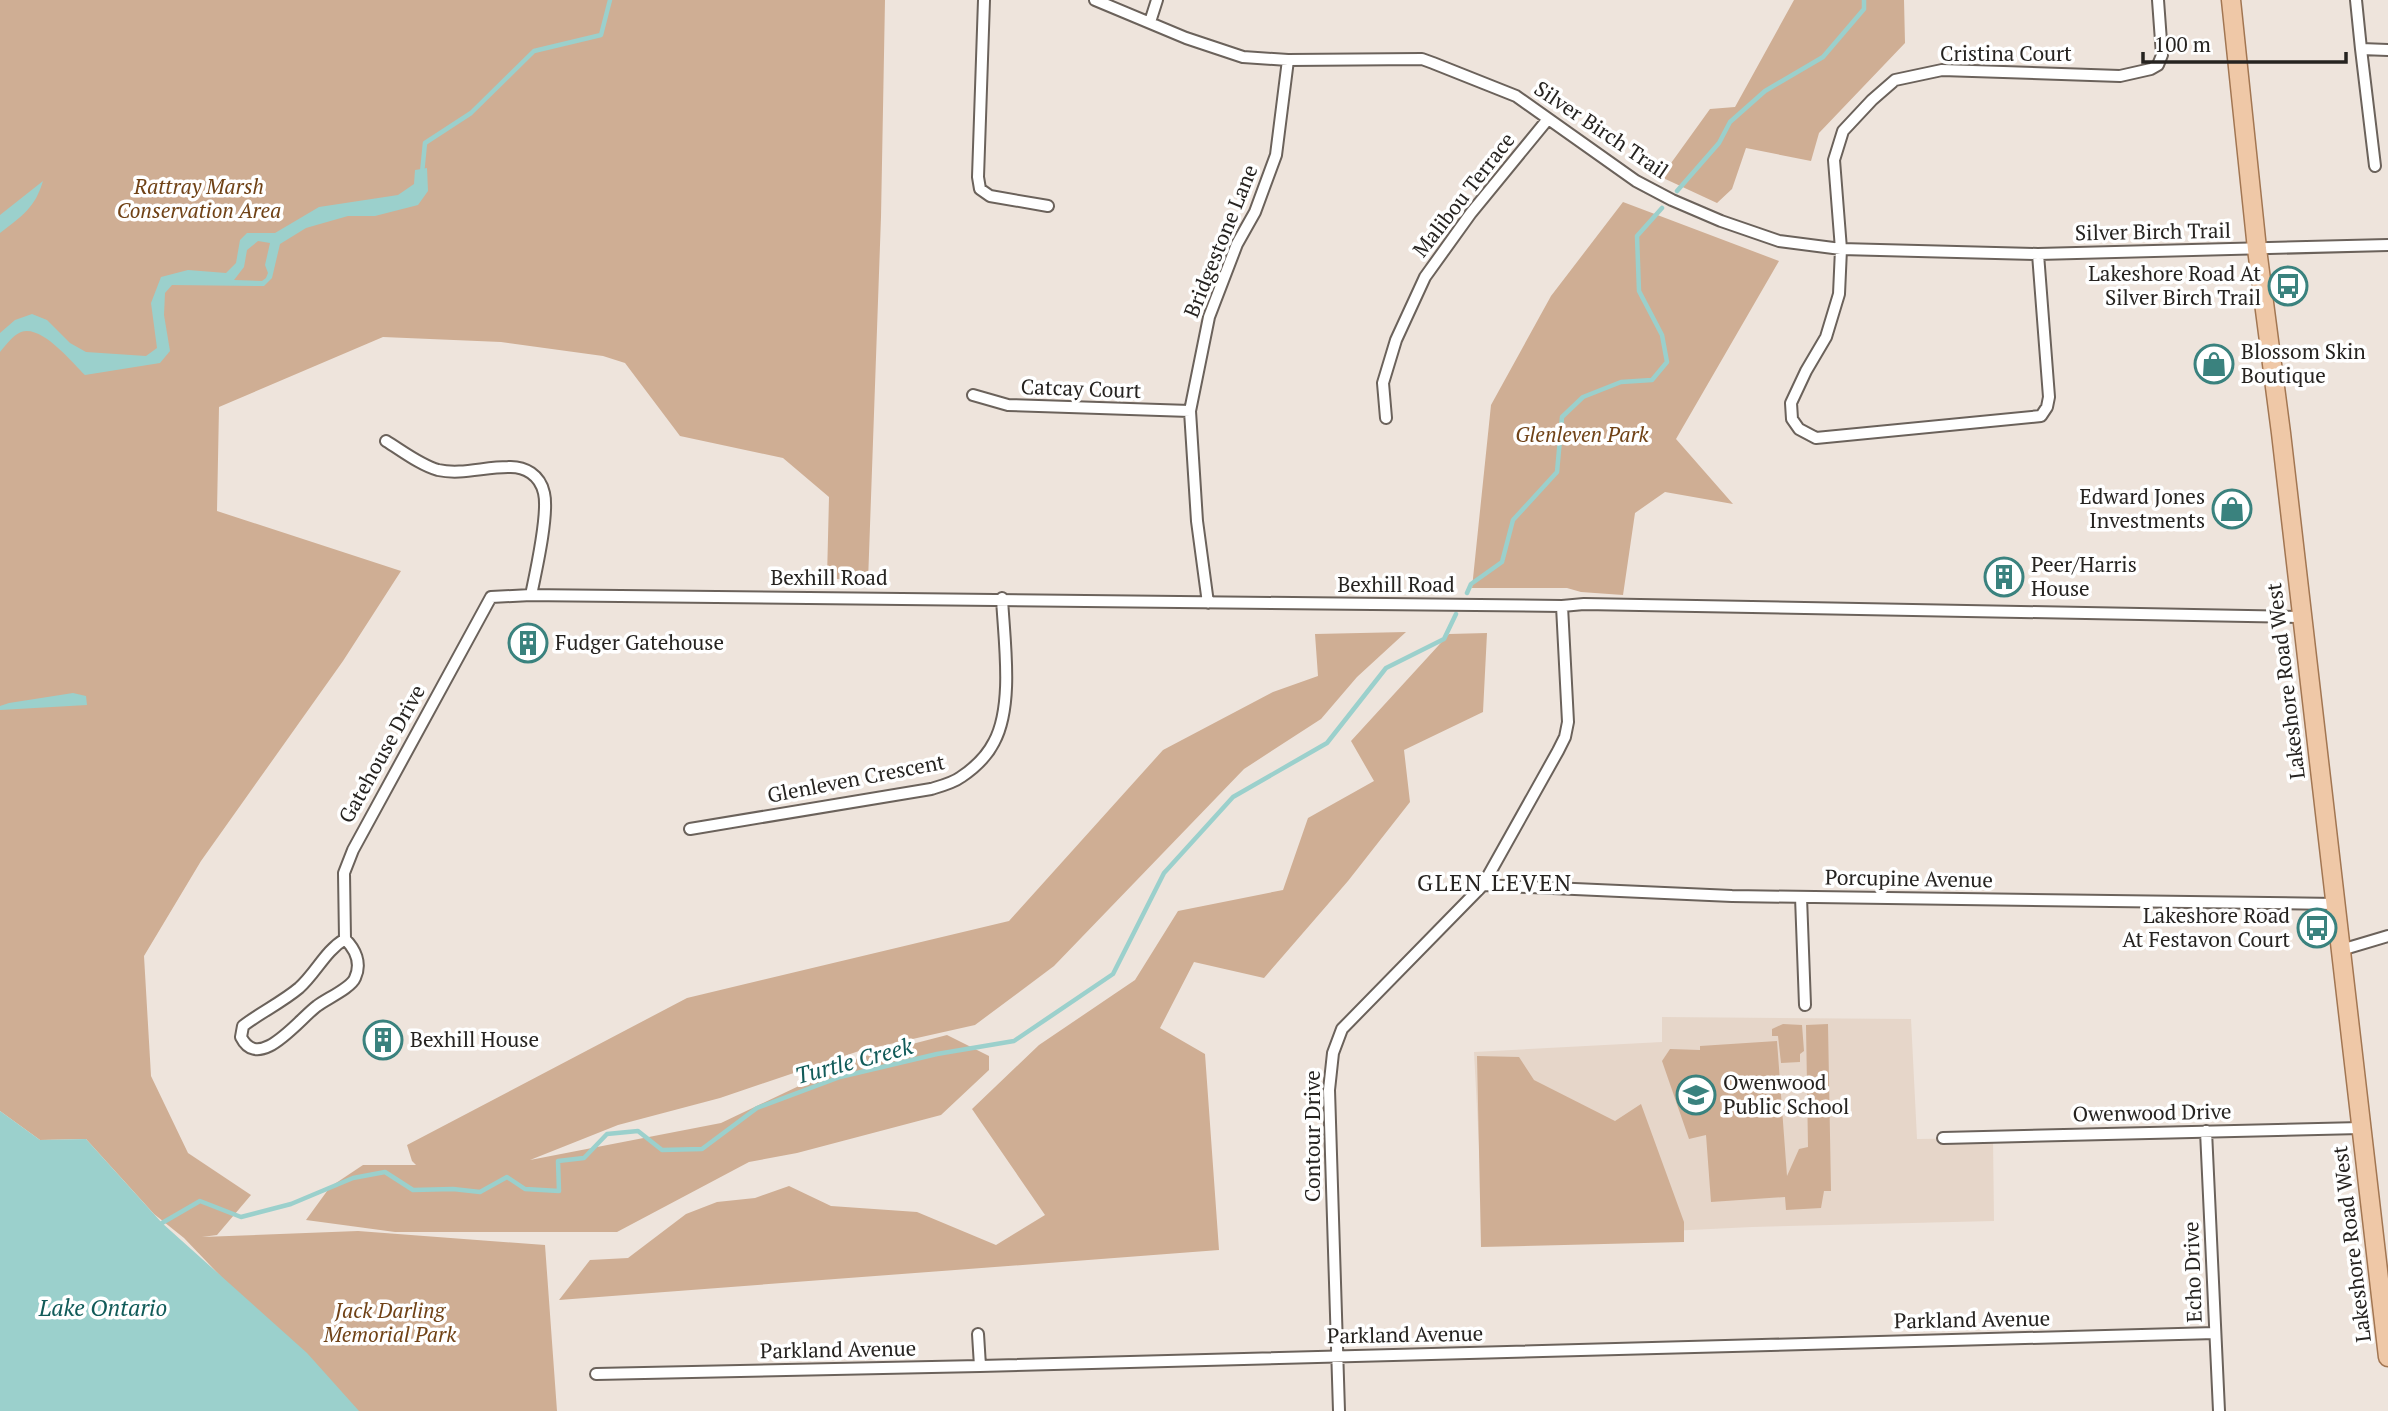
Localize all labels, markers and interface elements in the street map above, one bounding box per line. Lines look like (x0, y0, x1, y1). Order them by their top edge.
scale bar (2143, 21, 2346, 65)
text: 100 m (2154, 30, 2211, 58)
street label: Cristina Court (1940, 39, 2072, 67)
street label: Silver Birch Trail (1529, 74, 1674, 184)
street label: Malibou Terrace (1406, 126, 1521, 262)
street label: Bridgestone Lane (1177, 160, 1263, 321)
park label: Rattray Marsh Conservation Area (117, 172, 281, 224)
street label: Silver Birch Trail (2075, 216, 2231, 246)
place label: Lakeshore Road At Silver Birch Trail (2088, 259, 2261, 311)
bus stop icon: Lakeshore Road At Silver Birch Trail (2267, 265, 2309, 307)
place label: Blossom Skin Boutique (2241, 337, 2366, 389)
shop icon: Blossom Skin Boutique (2193, 343, 2235, 385)
street label: Catcay Court (1020, 372, 1142, 404)
park label: Glenleven Park (1515, 420, 1650, 448)
place label: Edward Jones Investments (2080, 482, 2205, 534)
shop icon: Edward Jones Investments (2211, 488, 2253, 530)
place label: Peer/Harris House (2031, 550, 2137, 602)
building icon: Peer/Harris House (1983, 556, 2025, 598)
street label: Bexhill Road (770, 563, 888, 591)
street label: Bexhill Road (1337, 570, 1455, 598)
street label: Lakeshore Road West (2259, 581, 2311, 781)
building icon: Fudger Gatehouse (507, 622, 549, 664)
place label: Fudger Gatehouse (555, 628, 724, 656)
street label: Gatehouse Drive (331, 679, 431, 828)
street label: Glenleven Crescent (765, 747, 947, 809)
street label: Porcupine Avenue (1825, 863, 1993, 893)
district label: GLEN LEVEN (1417, 867, 1573, 898)
place label: Lakeshore Road At Festavon Court (2122, 901, 2290, 953)
bus stop icon: Lakeshore Road At Festavon Court (2296, 907, 2338, 949)
building icon: Bexhill House (362, 1019, 404, 1061)
place label: Bexhill House (410, 1025, 539, 1053)
water label: Turtle Creek (792, 1030, 917, 1091)
place label: Owenwood Public School (1723, 1068, 1849, 1120)
street label: Contour Drive (1298, 1070, 1326, 1202)
school or university icon: Owenwood Public School (1675, 1074, 1717, 1116)
street label: Owenwood Drive (2072, 1097, 2232, 1127)
street label: Lakeshore Road West (2325, 1144, 2377, 1344)
street label: Echo Drive (2176, 1221, 2208, 1323)
water label: Lake Ontario (38, 1292, 167, 1323)
park label: Jack Darling Memorial Park (323, 1296, 457, 1348)
street label: Parkland Avenue (1893, 1304, 2050, 1334)
street label: Parkland Avenue (1326, 1319, 1483, 1349)
street label: Parkland Avenue (759, 1334, 916, 1364)

